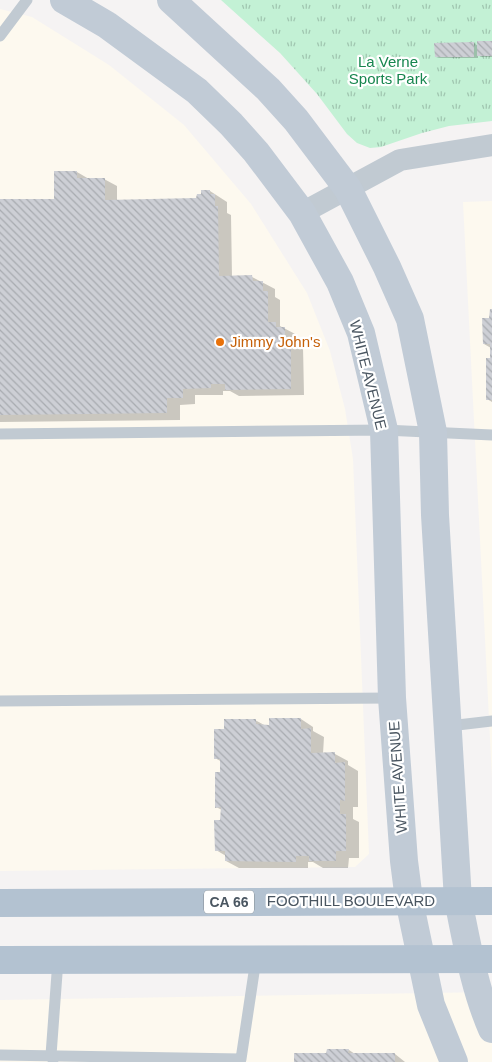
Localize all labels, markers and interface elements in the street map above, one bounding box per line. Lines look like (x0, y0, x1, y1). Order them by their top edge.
park label: La Verne Sports Park (349, 53, 428, 87)
street label: WHITE AVENUE (347, 318, 390, 431)
place label: Jimmy John's (230, 333, 320, 350)
marker: Jimmy John's (214, 336, 226, 348)
street label: WHITE AVENUE (385, 720, 410, 834)
road number: CA 66 (204, 890, 254, 914)
street label: FOOTHILL BOULEVARD (267, 892, 435, 909)

